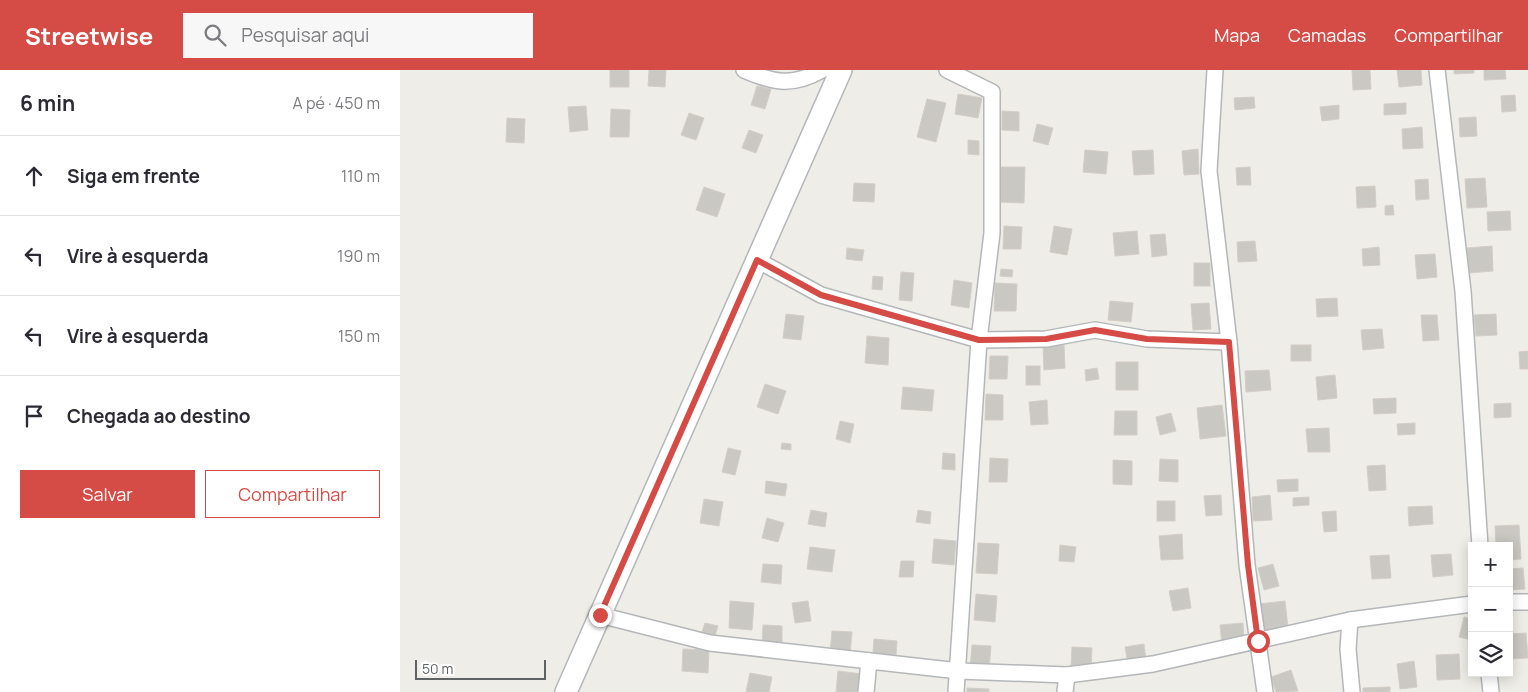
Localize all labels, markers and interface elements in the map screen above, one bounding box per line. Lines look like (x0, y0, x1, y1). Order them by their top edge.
search box (183, 13, 533, 58)
text: Streetwise (25, 19, 153, 52)
icon: search (201, 21, 229, 49)
text: Pesquisar aqui (241, 22, 369, 48)
text: Mapa (1214, 23, 1260, 47)
text: Camadas (1288, 23, 1366, 47)
text: Compartilhar (1394, 23, 1503, 47)
text: 6 min (20, 89, 75, 117)
text: A pé · 450 m (293, 92, 380, 114)
icon: ahead (20, 162, 48, 190)
text: Siga em frente (67, 163, 200, 189)
text: 110 m (341, 165, 380, 187)
icon: left (20, 242, 48, 270)
text: Vire à esquerda (67, 243, 208, 269)
text: 190 m (337, 245, 380, 267)
icon: left (20, 322, 48, 350)
text: Vire à esquerda (67, 323, 208, 349)
text: 150 m (338, 325, 380, 347)
icon: arrive (20, 402, 48, 430)
text: Chegada ao destino (67, 403, 250, 429)
button: Salvar (20, 470, 195, 518)
button: Compartilhar (205, 470, 380, 518)
map controls (1468, 542, 1513, 677)
button: + (1468, 542, 1513, 587)
button: − (1468, 587, 1513, 632)
route end (589, 604, 612, 627)
route start (1247, 630, 1270, 653)
button: layers (1468, 632, 1513, 677)
scale bar (415, 657, 546, 680)
text: 50 m (422, 659, 453, 678)

